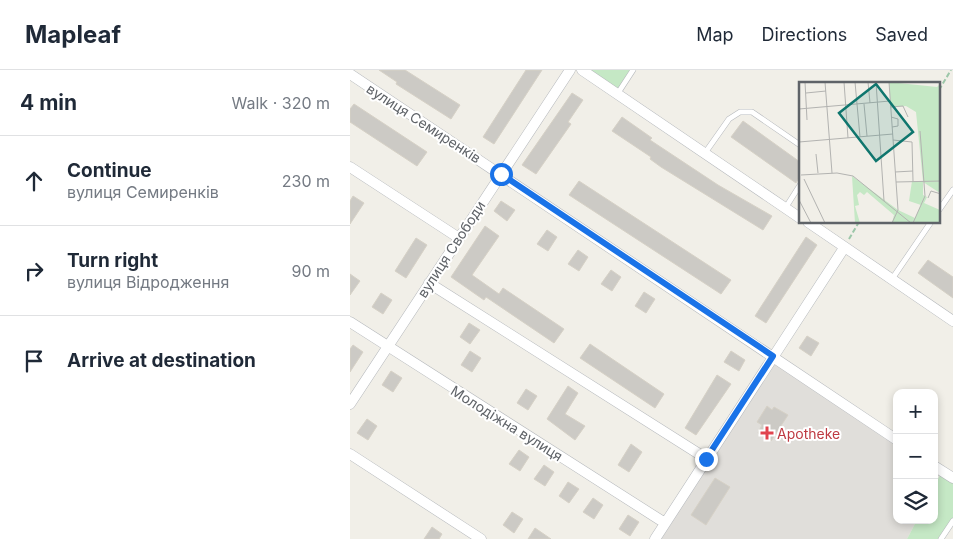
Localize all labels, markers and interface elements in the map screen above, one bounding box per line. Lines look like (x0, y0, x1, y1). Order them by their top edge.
text: Mapleaf (25, 20, 121, 49)
text: Map (696, 24, 734, 45)
text: Directions (762, 24, 847, 45)
text: Saved (875, 24, 928, 45)
street label: вулиця Семиренків (364, 80, 484, 166)
inset map (799, 82, 940, 224)
text: 4 min (20, 90, 77, 115)
text: Walk · 320 m (232, 93, 330, 113)
text: Continue (67, 159, 152, 182)
route start (490, 163, 513, 186)
icon: ahead (20, 167, 48, 195)
text: 230 m (282, 171, 330, 191)
text: вулиця Семиренків (67, 182, 219, 202)
street label: вулиця Свободи (413, 197, 489, 301)
text: Turn right (67, 249, 158, 272)
icon: right (20, 257, 48, 285)
text: 90 m (291, 261, 330, 281)
text: вулиця Відродження (67, 272, 229, 292)
icon: arrive (20, 347, 48, 375)
text: Arrive at destination (67, 349, 256, 372)
street label: Молодіжна вулиця (448, 382, 566, 464)
map controls (893, 389, 938, 524)
button: + (893, 389, 938, 434)
place label: Apotheke (777, 425, 840, 442)
marker: Apotheke (761, 427, 773, 439)
button: − (893, 434, 938, 479)
route end (695, 448, 718, 471)
button: layers (893, 479, 938, 524)

